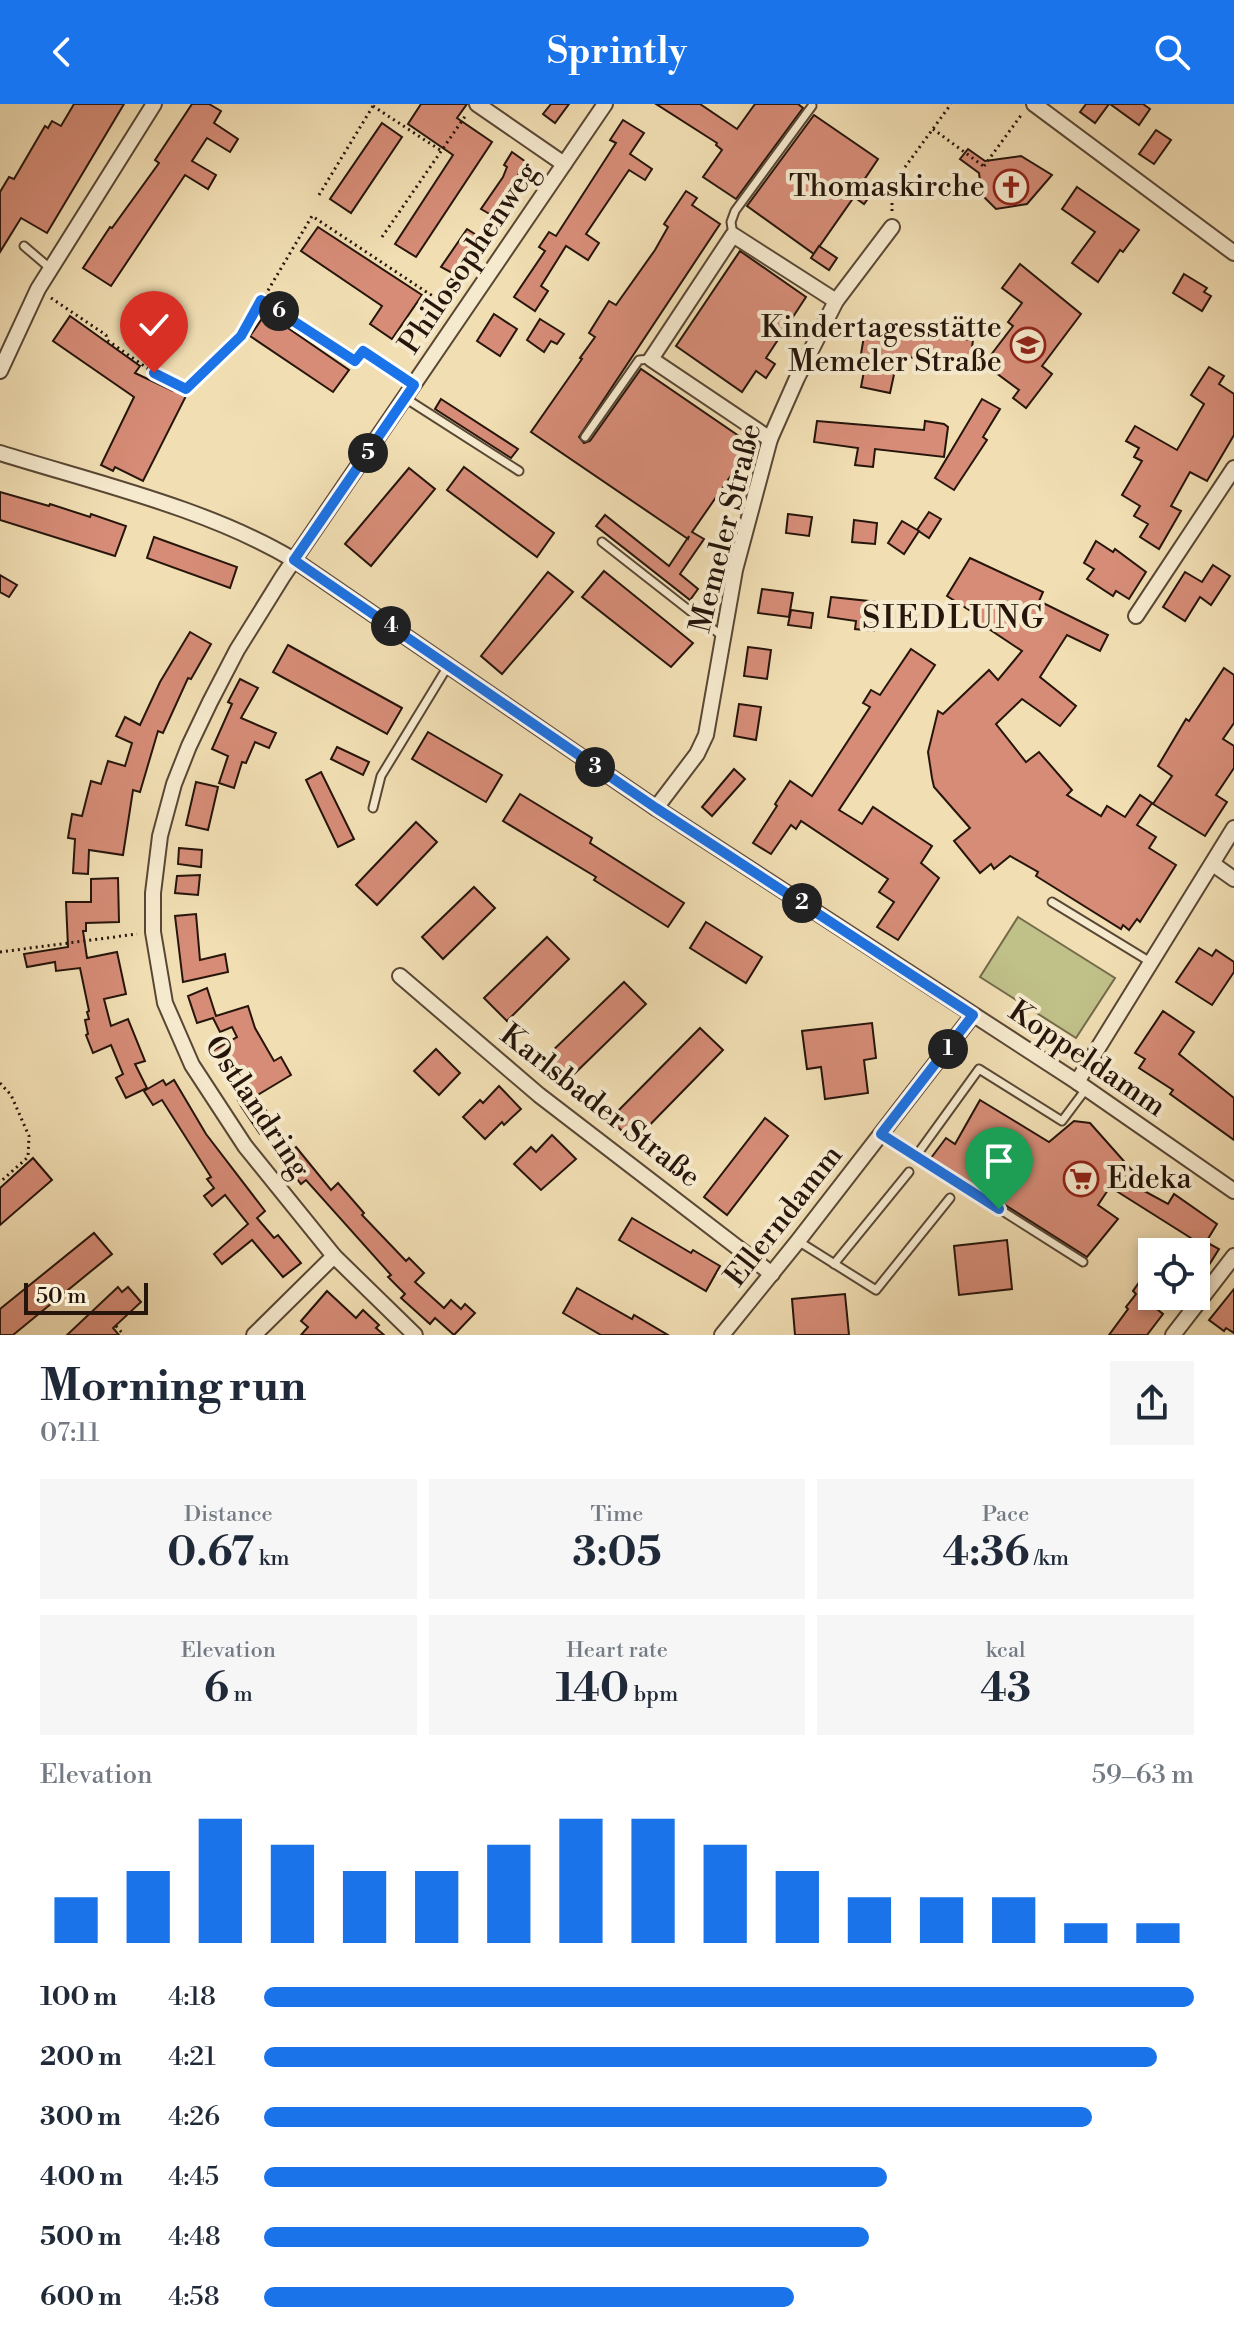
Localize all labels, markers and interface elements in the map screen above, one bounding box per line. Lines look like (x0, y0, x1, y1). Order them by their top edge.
icon: back (40, 30, 84, 74)
text: Sprintly (547, 30, 687, 75)
icon: search (1150, 30, 1194, 74)
street label: Philosophenweg (391, 154, 547, 361)
place label: Thomaskirche (789, 168, 985, 206)
church icon: Thomaskirche (992, 168, 1030, 206)
pin (120, 291, 188, 373)
pin: 6 (259, 291, 299, 331)
text: 6 (272, 297, 286, 324)
icon: check (132, 303, 176, 347)
place label: Kindertagesstätte Memeler Straße (761, 309, 1002, 381)
school or university icon: Kindertagesstätte Memeler Straße (1009, 326, 1047, 364)
street label: Memeler Straße (682, 420, 770, 636)
pin: 5 (348, 433, 388, 473)
text: 5 (361, 439, 375, 466)
district label: SIEDLUNG (862, 598, 1046, 638)
pin: 4 (371, 606, 411, 646)
text: 4 (384, 612, 398, 639)
pin: 3 (575, 747, 615, 787)
text: 3 (588, 753, 602, 780)
pin: 2 (782, 883, 822, 923)
text: 2 (795, 889, 809, 916)
street label: Koppeldamm (1001, 992, 1173, 1126)
street label: Karlsbader Straße (492, 1016, 708, 1196)
street label: Ostlandring (195, 1029, 319, 1186)
pin: 1 (928, 1029, 968, 1069)
text: 1 (943, 1035, 953, 1062)
pin (965, 1127, 1033, 1209)
street label: Ellerndamm (717, 1137, 851, 1295)
icon: arrive (977, 1139, 1021, 1183)
supermarket icon: Edeka (1062, 1160, 1100, 1198)
place label: Edeka (1107, 1160, 1193, 1198)
map controls (1138, 1238, 1210, 1310)
button: locate (1138, 1238, 1210, 1310)
scale bar (24, 1279, 148, 1315)
text: 50 m (36, 1283, 87, 1310)
text: Morning run (40, 1359, 306, 1414)
button: share (1110, 1361, 1194, 1445)
text: 07:11 (40, 1417, 99, 1449)
text: Distance (184, 1501, 273, 1528)
text: Time (591, 1501, 643, 1528)
text: Pace (982, 1501, 1029, 1528)
text: 0.67 (167, 1528, 254, 1578)
text: 3:05 (573, 1528, 661, 1578)
text: 4:36 (942, 1528, 1029, 1578)
text: km (254, 1545, 289, 1572)
text: /km (1029, 1545, 1069, 1572)
text: Elevation (181, 1637, 276, 1664)
text: Heart rate (566, 1637, 668, 1664)
text: kcal (986, 1637, 1026, 1664)
text: 6 (204, 1664, 229, 1714)
text: 140 (556, 1664, 629, 1714)
text: 43 (980, 1664, 1031, 1714)
text: m (229, 1681, 253, 1708)
text: bpm (629, 1681, 678, 1708)
text: Elevation (40, 1759, 153, 1791)
text: 59–63 m (1092, 1759, 1194, 1791)
text: 100 m (40, 1981, 117, 2013)
text: 4:18 (168, 1981, 216, 2013)
text: 200 m (40, 2041, 122, 2073)
text: 4:21 (168, 2041, 216, 2073)
text: 300 m (40, 2101, 121, 2133)
text: 4:26 (168, 2101, 220, 2133)
text: 400 m (40, 2161, 123, 2193)
text: 4:45 (168, 2161, 219, 2193)
text: 500 m (40, 2221, 122, 2253)
text: 4:48 (168, 2221, 221, 2253)
text: 600 m (40, 2281, 122, 2313)
text: 4:58 (168, 2281, 220, 2313)

